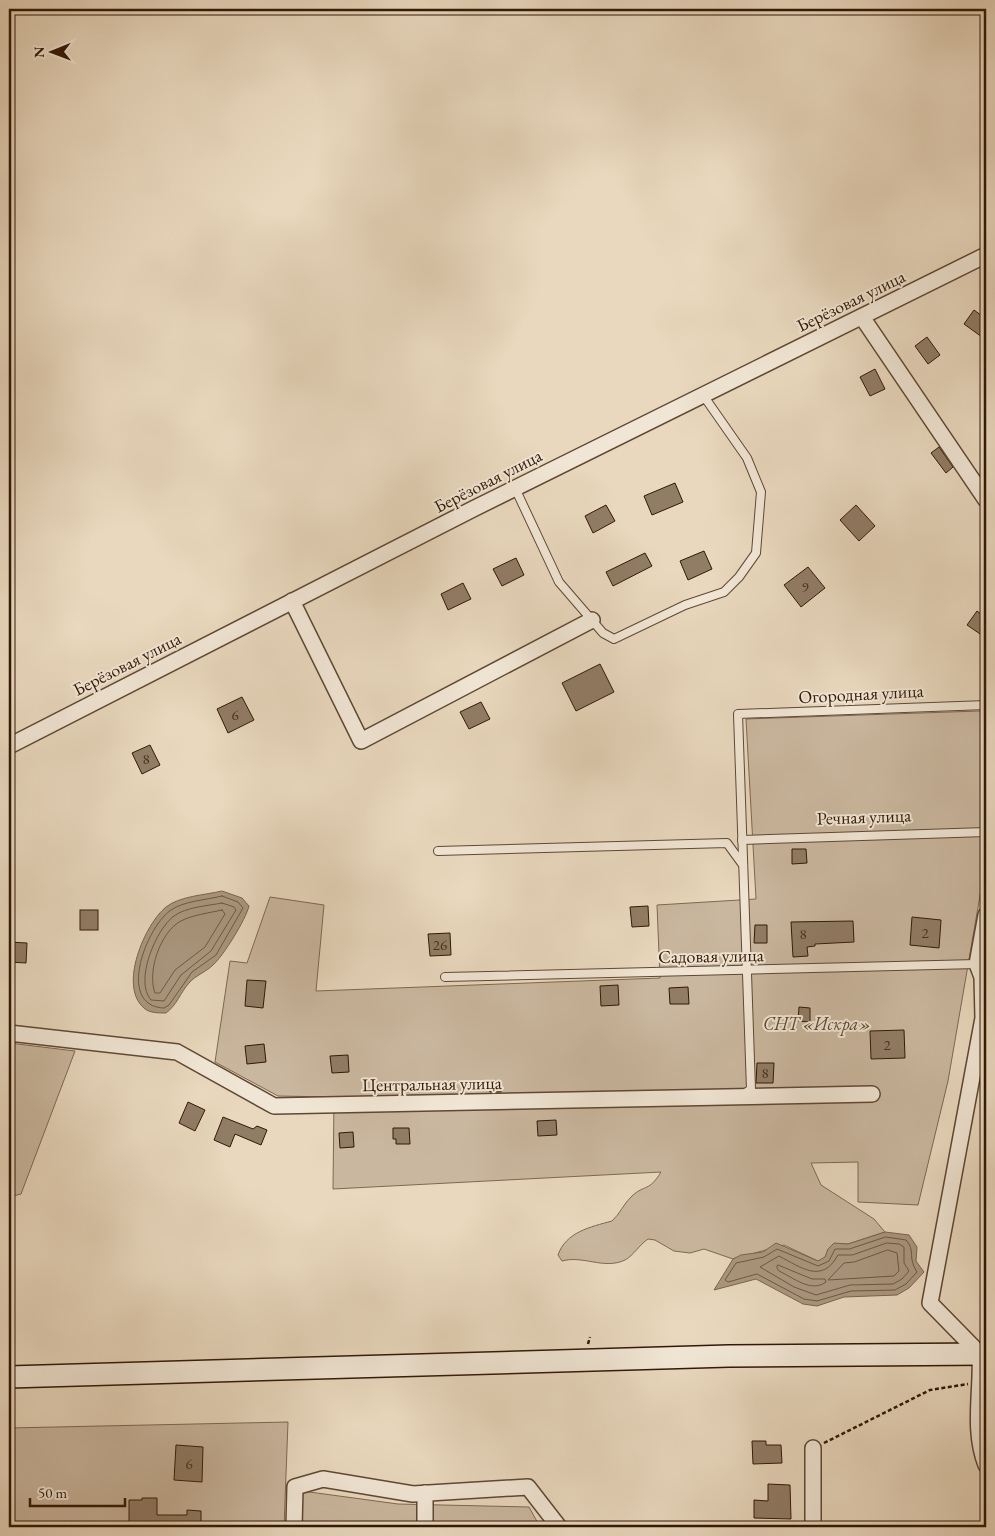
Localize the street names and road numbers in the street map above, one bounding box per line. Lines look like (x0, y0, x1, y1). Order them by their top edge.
street label: Берёзовая улица (793, 264, 910, 337)
street label: Берёзовая улица (430, 443, 546, 518)
street label: Берёзовая улица (69, 626, 185, 701)
street label: Огородная улица (798, 679, 925, 708)
street label: Речная улица (816, 803, 912, 830)
street label: Садовая улица (658, 943, 765, 968)
street label: Центральная улица (362, 1071, 503, 1096)

